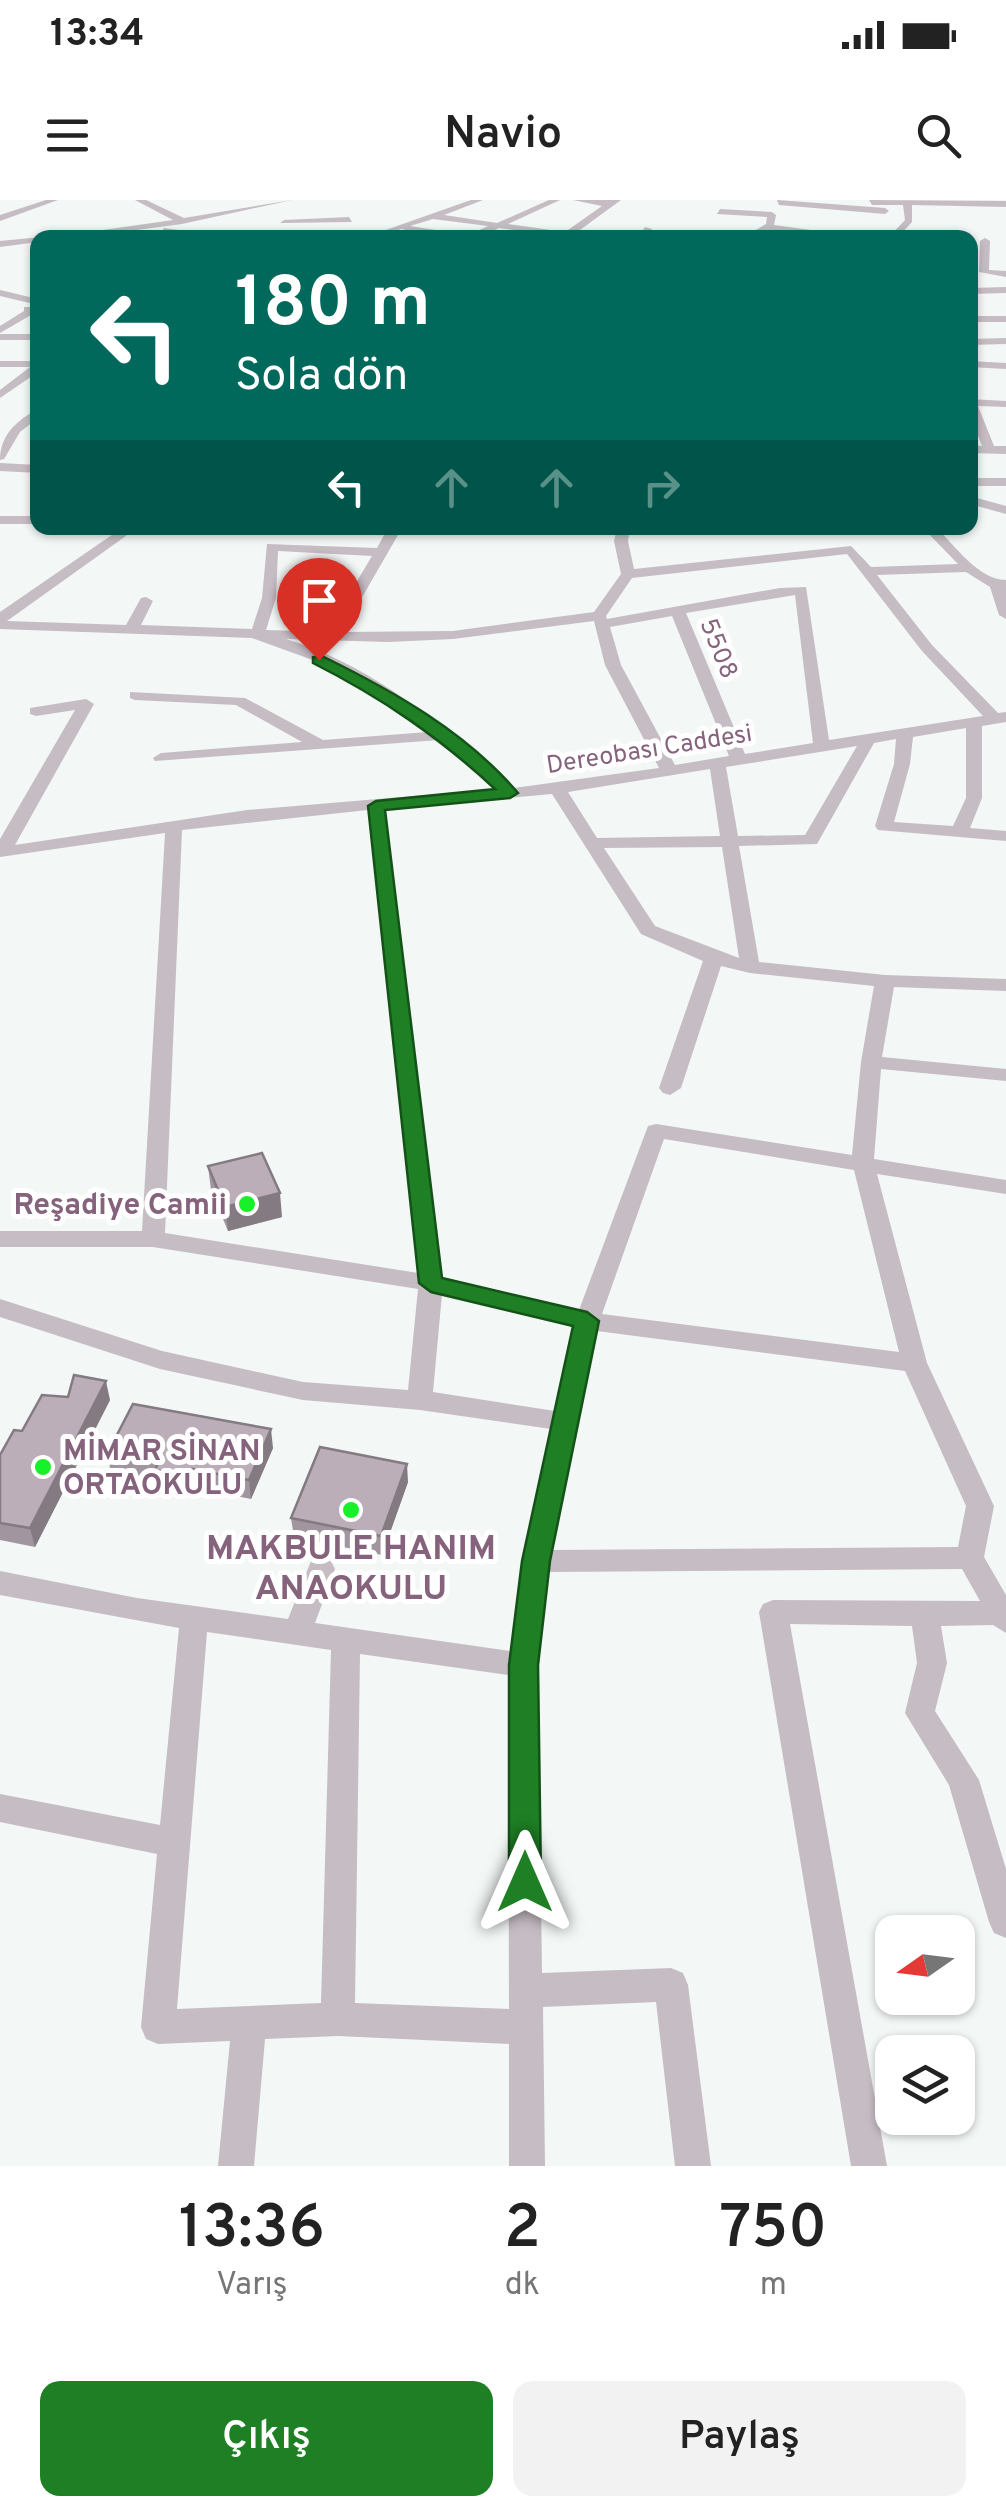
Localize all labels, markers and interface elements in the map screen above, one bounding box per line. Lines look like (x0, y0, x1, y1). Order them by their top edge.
text: 13:34 (50, 11, 144, 60)
text: Navio (444, 107, 562, 164)
icon: menu (40, 108, 95, 163)
icon: search (911, 108, 966, 163)
text: 180 m (235, 262, 431, 351)
icon: left (70, 270, 200, 400)
text: Sola dön (235, 349, 408, 406)
icon: left (319, 460, 374, 515)
icon: ahead (424, 460, 479, 515)
icon: ahead (529, 460, 584, 515)
icon: right (634, 460, 689, 515)
pin (277, 558, 362, 661)
icon: arrive (292, 573, 347, 628)
street label: 5508 (691, 614, 744, 684)
street label: Dereobası Caddesi (544, 719, 755, 783)
place label: Reşadiye Camii (14, 1188, 227, 1225)
marker: Reşadiye Camii (236, 1193, 258, 1215)
place label: MİMAR SİNAN ORTAOKULU (63, 1432, 261, 1505)
marker: MİMAR SİNAN ORTAOKULU (32, 1456, 54, 1478)
marker: MAKBULE HANIM ANAOKULU (340, 1499, 362, 1521)
place label: MAKBULE HANIM ANAOKULU (206, 1528, 496, 1612)
position arrow (473, 1830, 577, 1934)
north arrow (875, 1915, 975, 2015)
map controls (875, 1915, 975, 2135)
button: layers (875, 2035, 975, 2135)
text: 13:36 (179, 2193, 325, 2269)
text: 2 (504, 2193, 541, 2269)
text: 750 (719, 2193, 827, 2269)
text: Varış (216, 2266, 288, 2306)
text: dk (505, 2266, 540, 2306)
text: m (760, 2266, 787, 2306)
button: Çıkış (40, 2381, 493, 2496)
button: Paylaş (513, 2381, 966, 2496)

